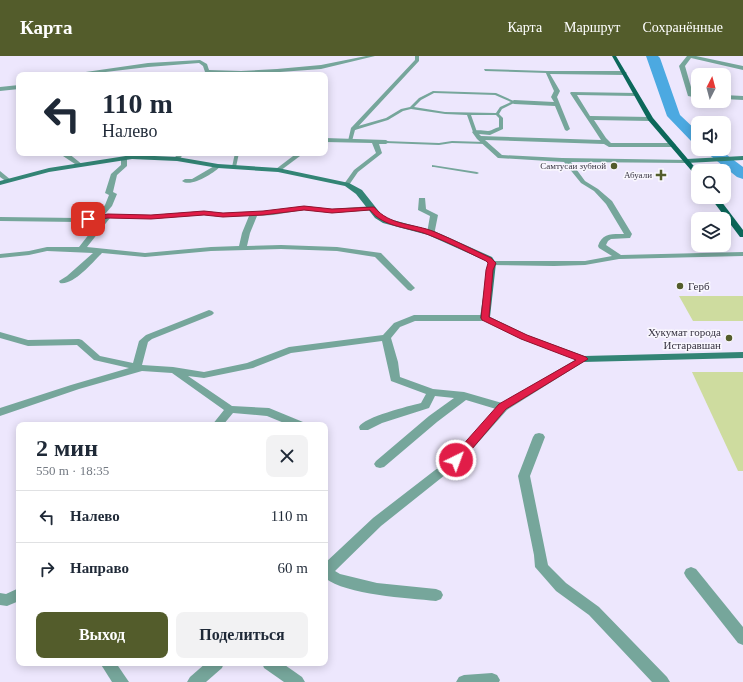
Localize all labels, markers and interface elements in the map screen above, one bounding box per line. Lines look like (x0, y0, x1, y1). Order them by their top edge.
text: Карта (20, 17, 72, 38)
text: Карта (507, 20, 542, 35)
text: Маршрут (564, 20, 620, 35)
text: Сохранённые (642, 20, 723, 35)
north arrow (691, 68, 731, 108)
map controls (691, 68, 731, 252)
icon: left (36, 88, 88, 140)
text: 110 m (102, 88, 173, 119)
button: sound (691, 116, 731, 156)
text: Налево (102, 121, 158, 141)
place label: Самтусаи зубной (540, 161, 606, 171)
marker: Самтусаи зубной (609, 161, 619, 171)
button: search (691, 164, 731, 204)
marker: Абуали (655, 169, 667, 181)
place label: Абуали (624, 170, 652, 180)
pin (71, 202, 105, 236)
icon: arrive (77, 208, 99, 230)
button: layers (691, 212, 731, 252)
place label: Герб (688, 280, 710, 292)
marker: Герб (675, 281, 685, 291)
place label: Хукумат города Истаравшан (648, 326, 721, 351)
marker: Хукумат города Истаравшан (724, 333, 734, 343)
text: 2 мин (36, 435, 98, 461)
button: close (266, 435, 308, 477)
position arrow (435, 439, 477, 481)
text: 550 m · 18:35 (36, 463, 109, 478)
icon: left (36, 506, 58, 528)
text: Налево (70, 508, 120, 524)
text: 110 m (271, 508, 308, 524)
icon: right (36, 558, 58, 580)
text: Направо (70, 560, 129, 576)
text: 60 m (278, 560, 308, 576)
button: Выход (36, 612, 168, 658)
button: Поделиться (176, 612, 308, 658)

